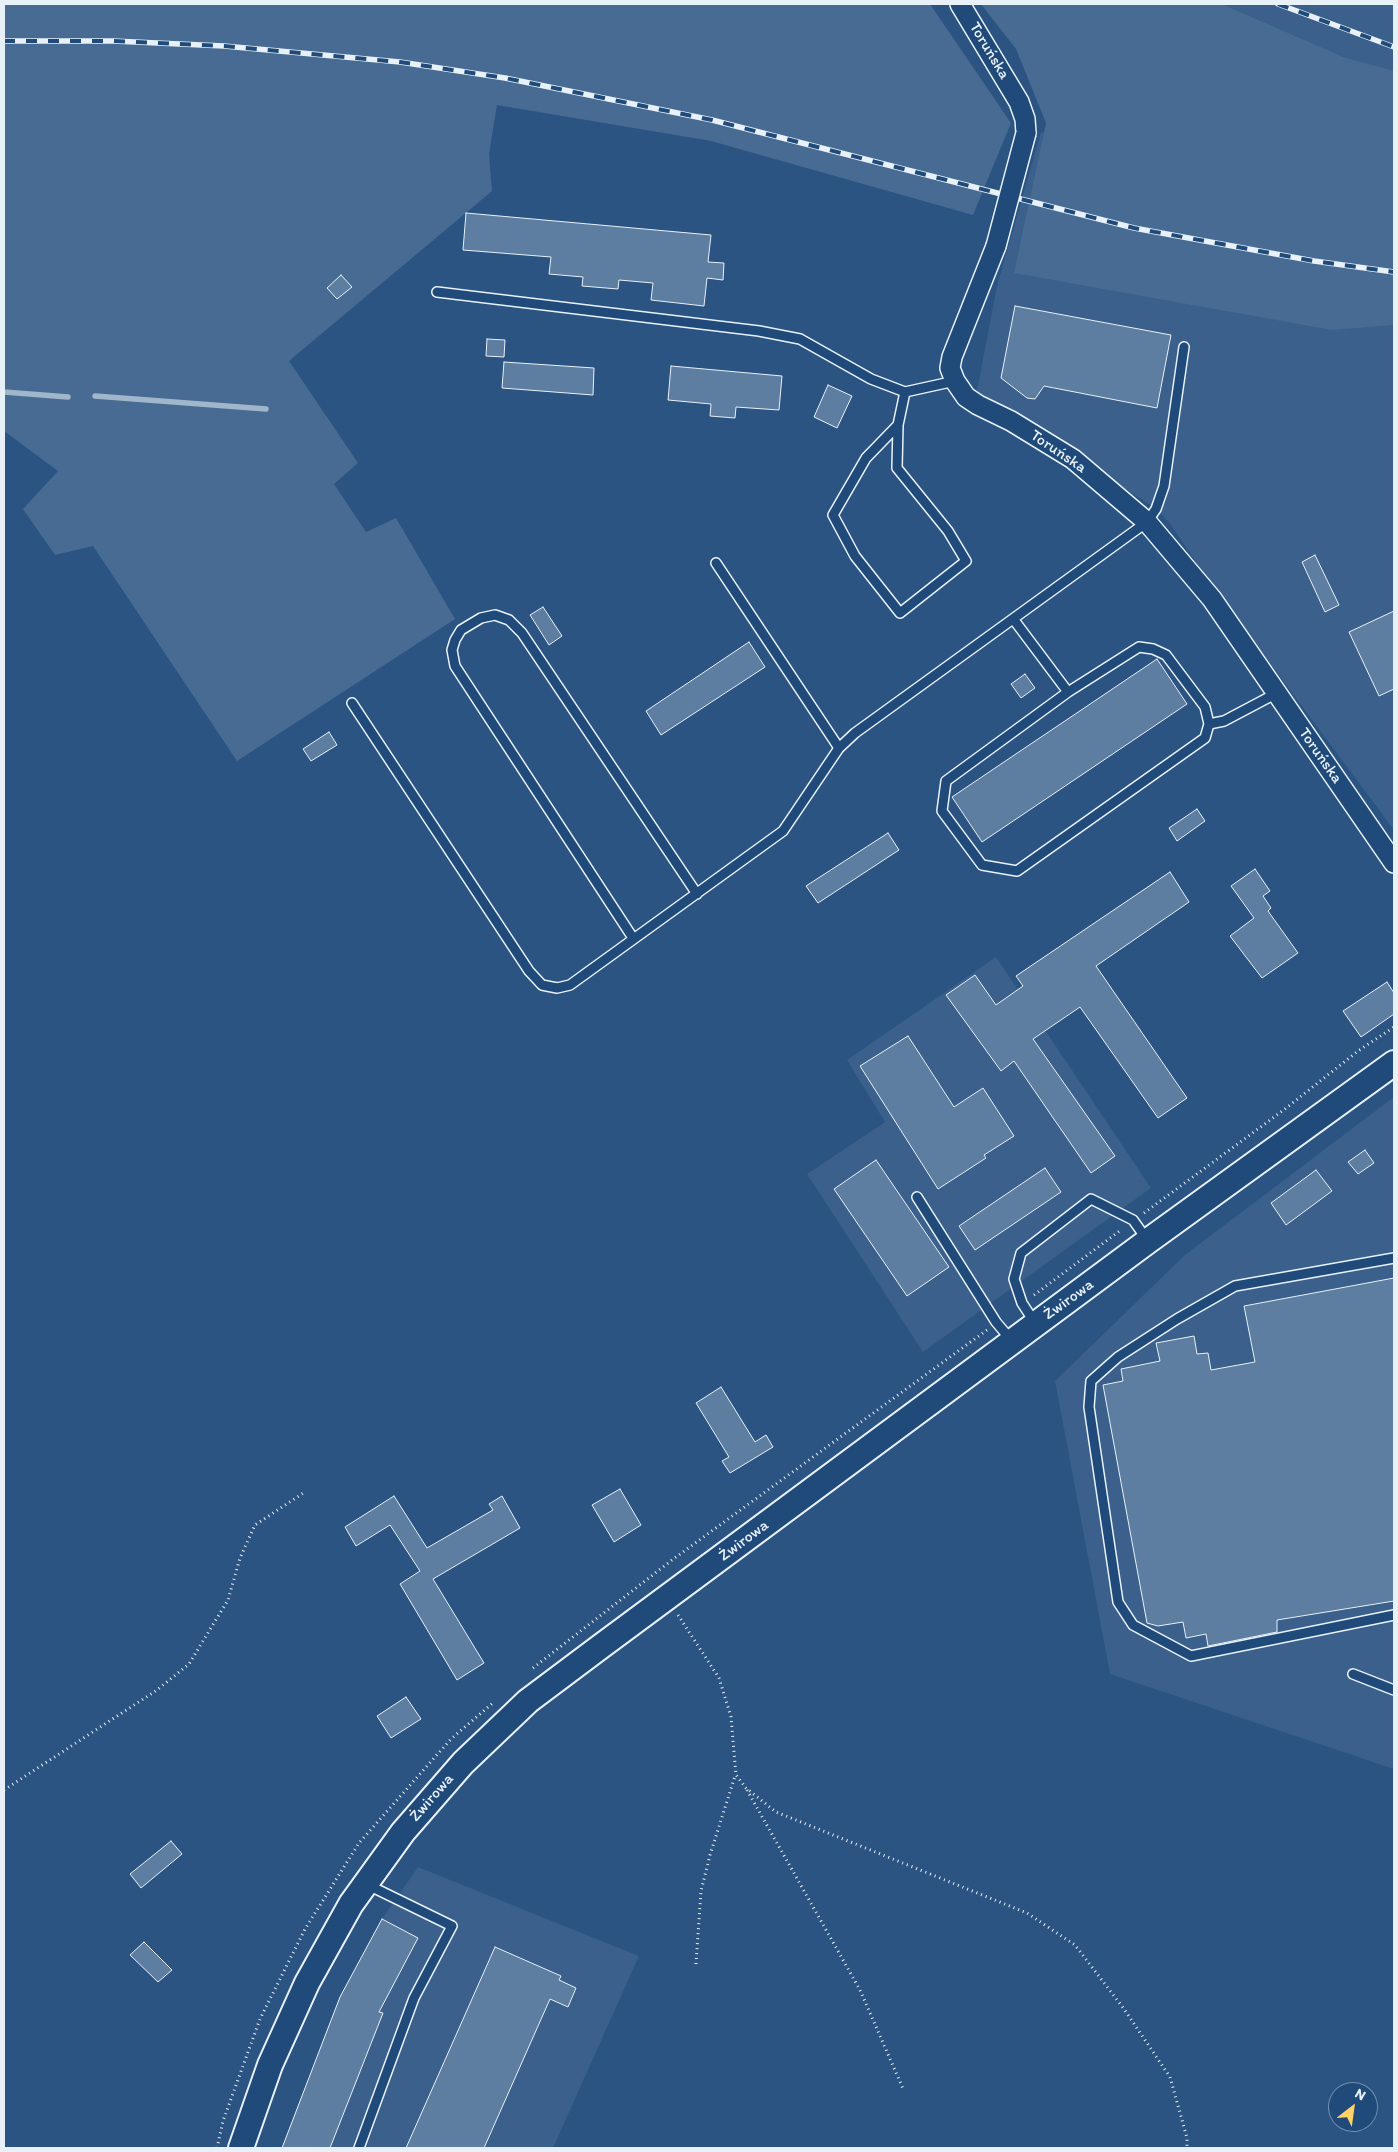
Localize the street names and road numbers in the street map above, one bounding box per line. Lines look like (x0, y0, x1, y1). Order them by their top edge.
street label: Toruńska (964, 19, 1014, 83)
street label: Toruńska (1026, 426, 1090, 478)
street label: Toruńska (1294, 725, 1346, 787)
street label: Żwirowa (1040, 1275, 1098, 1325)
street label: Żwirowa (715, 1516, 773, 1566)
street label: Żwirowa (406, 1770, 458, 1826)

